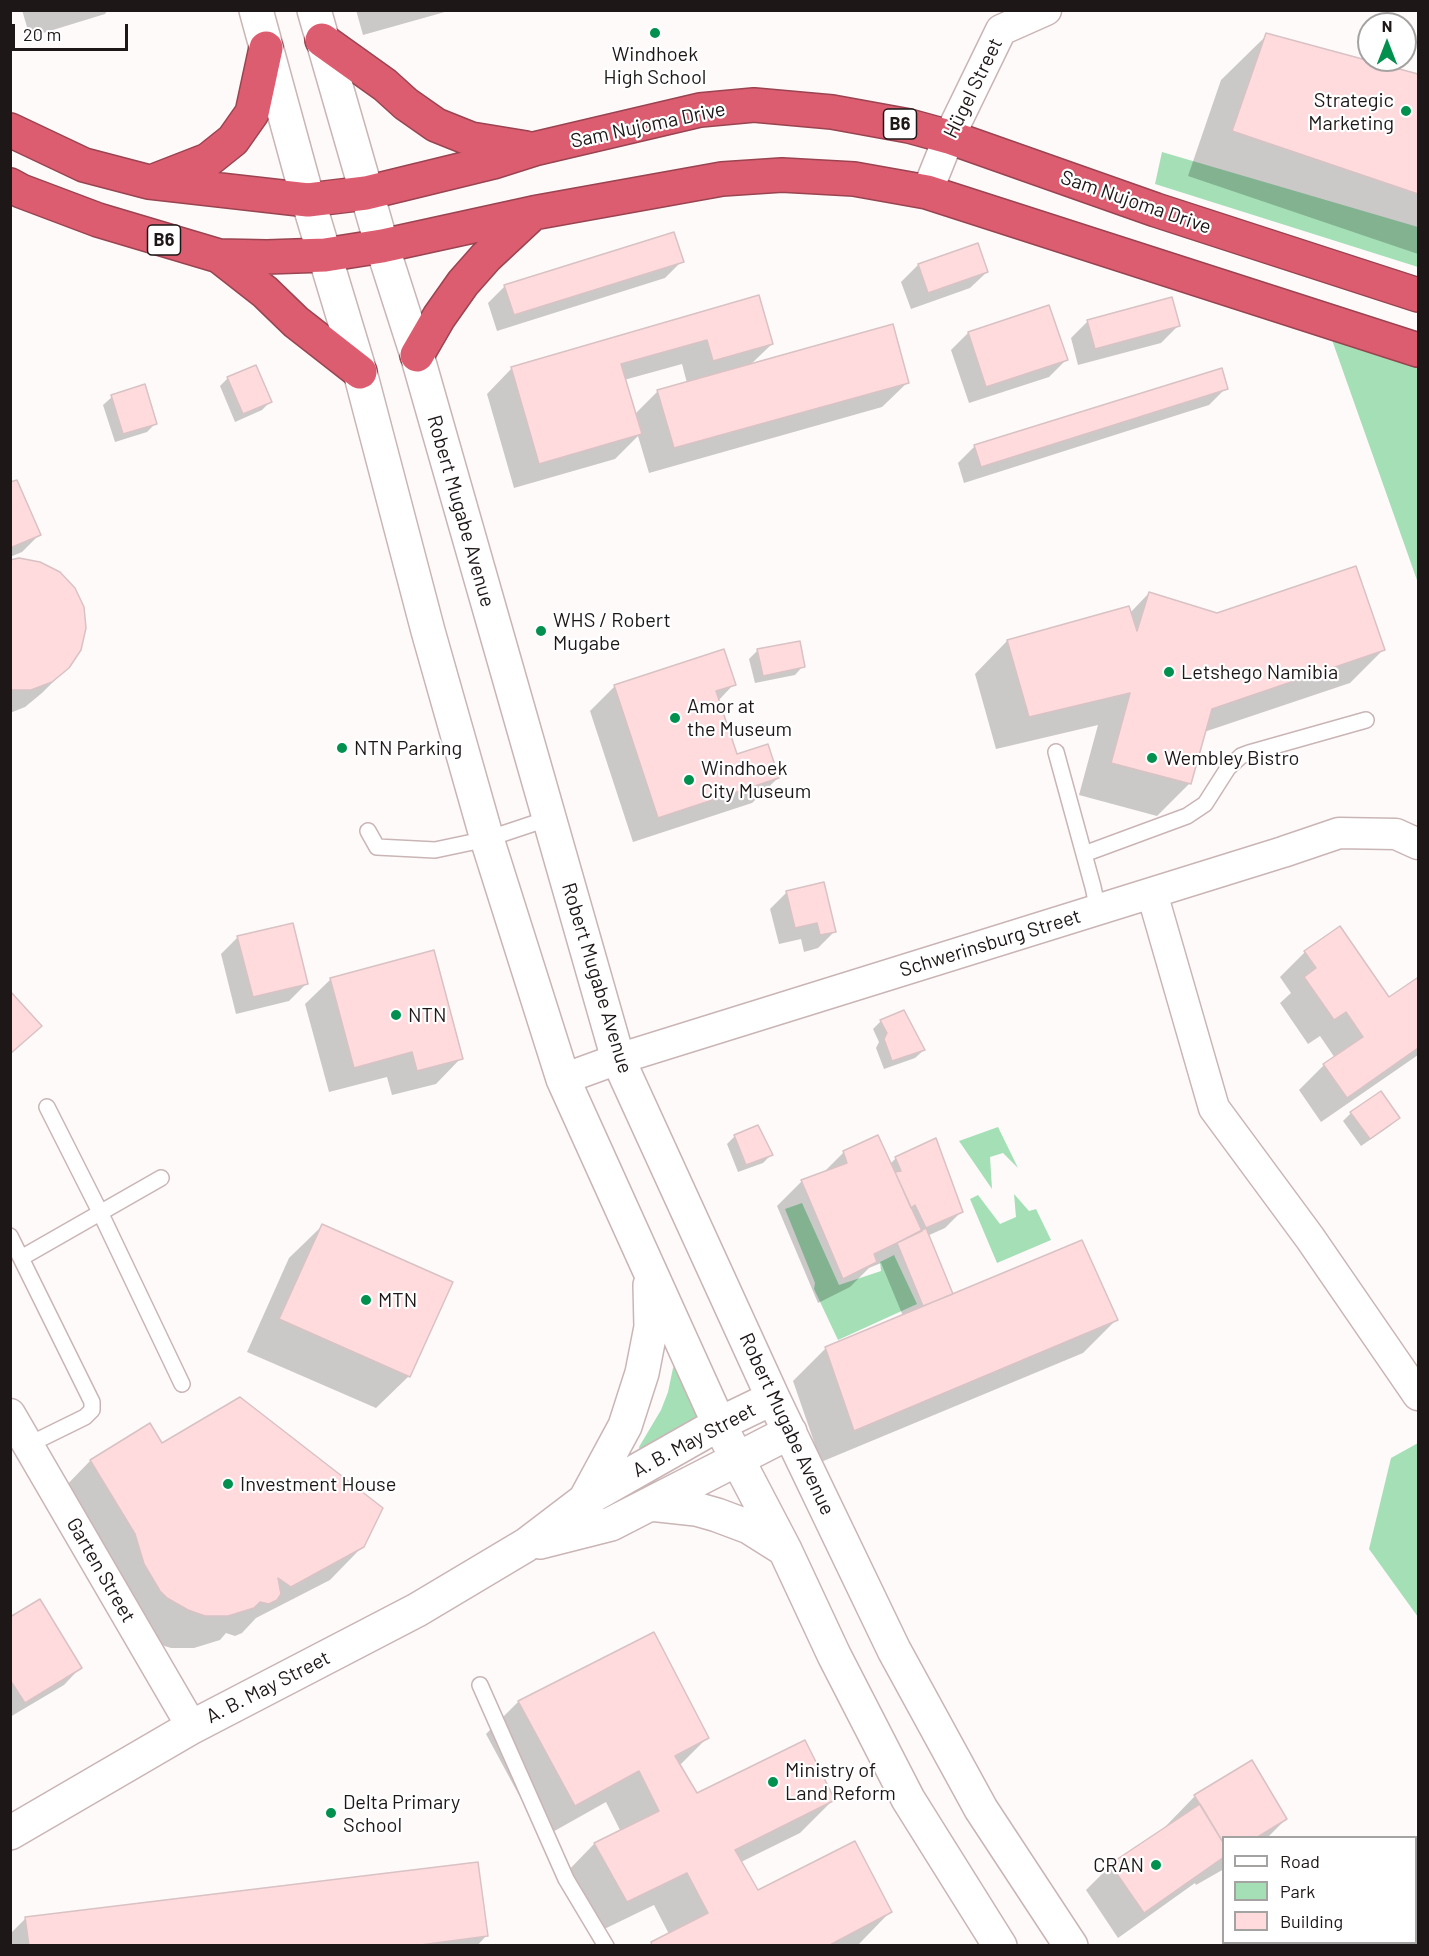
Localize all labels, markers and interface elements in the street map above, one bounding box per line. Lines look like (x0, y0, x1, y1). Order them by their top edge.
scale bar (15, 12, 130, 50)
north arrow (1357, 12, 1417, 72)
text: N (1382, 16, 1392, 35)
text: 20 m (23, 23, 61, 45)
marker: Windhoek High School (648, 26, 662, 40)
street label: Hügel Street (938, 34, 1008, 142)
place label: Windhoek High School (604, 42, 706, 89)
place label: Strategic Marketing (1308, 88, 1394, 135)
street label: Sam Nujoma Drive (568, 97, 728, 153)
marker: Strategic Marketing (1399, 104, 1413, 118)
road number: B6 (884, 109, 916, 139)
street label: Sam Nujoma Drive (1058, 165, 1214, 239)
road number: B6 (148, 225, 180, 255)
street label: Robert Mugabe Avenue (422, 412, 500, 610)
place label: WHS / Robert Mugabe (553, 608, 671, 655)
marker: WHS / Robert Mugabe (534, 624, 548, 638)
place label: Letshego Namibia (1181, 660, 1338, 684)
marker: Letshego Namibia (1162, 665, 1176, 679)
place label: Amor at the Museum (687, 694, 792, 741)
marker: Amor at the Museum (668, 711, 682, 725)
place label: NTN Parking (354, 736, 462, 760)
marker: NTN Parking (335, 741, 349, 755)
place label: Wembley Bistro (1164, 746, 1299, 770)
marker: Wembley Bistro (1145, 751, 1159, 765)
place label: Windhoek City Museum (701, 756, 811, 803)
marker: Windhoek City Museum (682, 773, 696, 787)
street label: Robert Mugabe Avenue (557, 880, 637, 1076)
street label: Schwerinsburg Street (897, 904, 1083, 982)
place label: NTN (408, 1003, 446, 1027)
marker: NTN (389, 1008, 403, 1022)
place label: MTN (378, 1288, 417, 1312)
marker: MTN (359, 1293, 373, 1307)
street label: Robert Mugabe Avenue (734, 1329, 840, 1519)
street label: A. B. May Street (628, 1398, 760, 1482)
place label: Investment House (240, 1472, 396, 1496)
marker: Investment House (221, 1477, 235, 1491)
street label: Garten Street (61, 1513, 141, 1627)
street label: A. B. May Street (202, 1645, 334, 1729)
place label: Ministry of Land Reform (785, 1758, 896, 1805)
marker: Ministry of Land Reform (766, 1775, 780, 1789)
place label: Delta Primary School (343, 1790, 460, 1837)
marker: Delta Primary School (324, 1806, 338, 1820)
legend (1222, 1836, 1417, 1944)
text: Road (1280, 1850, 1320, 1872)
place label: CRAN (1093, 1853, 1144, 1877)
marker: CRAN (1149, 1858, 1163, 1872)
text: Park (1280, 1880, 1315, 1902)
text: Building (1280, 1910, 1343, 1932)

